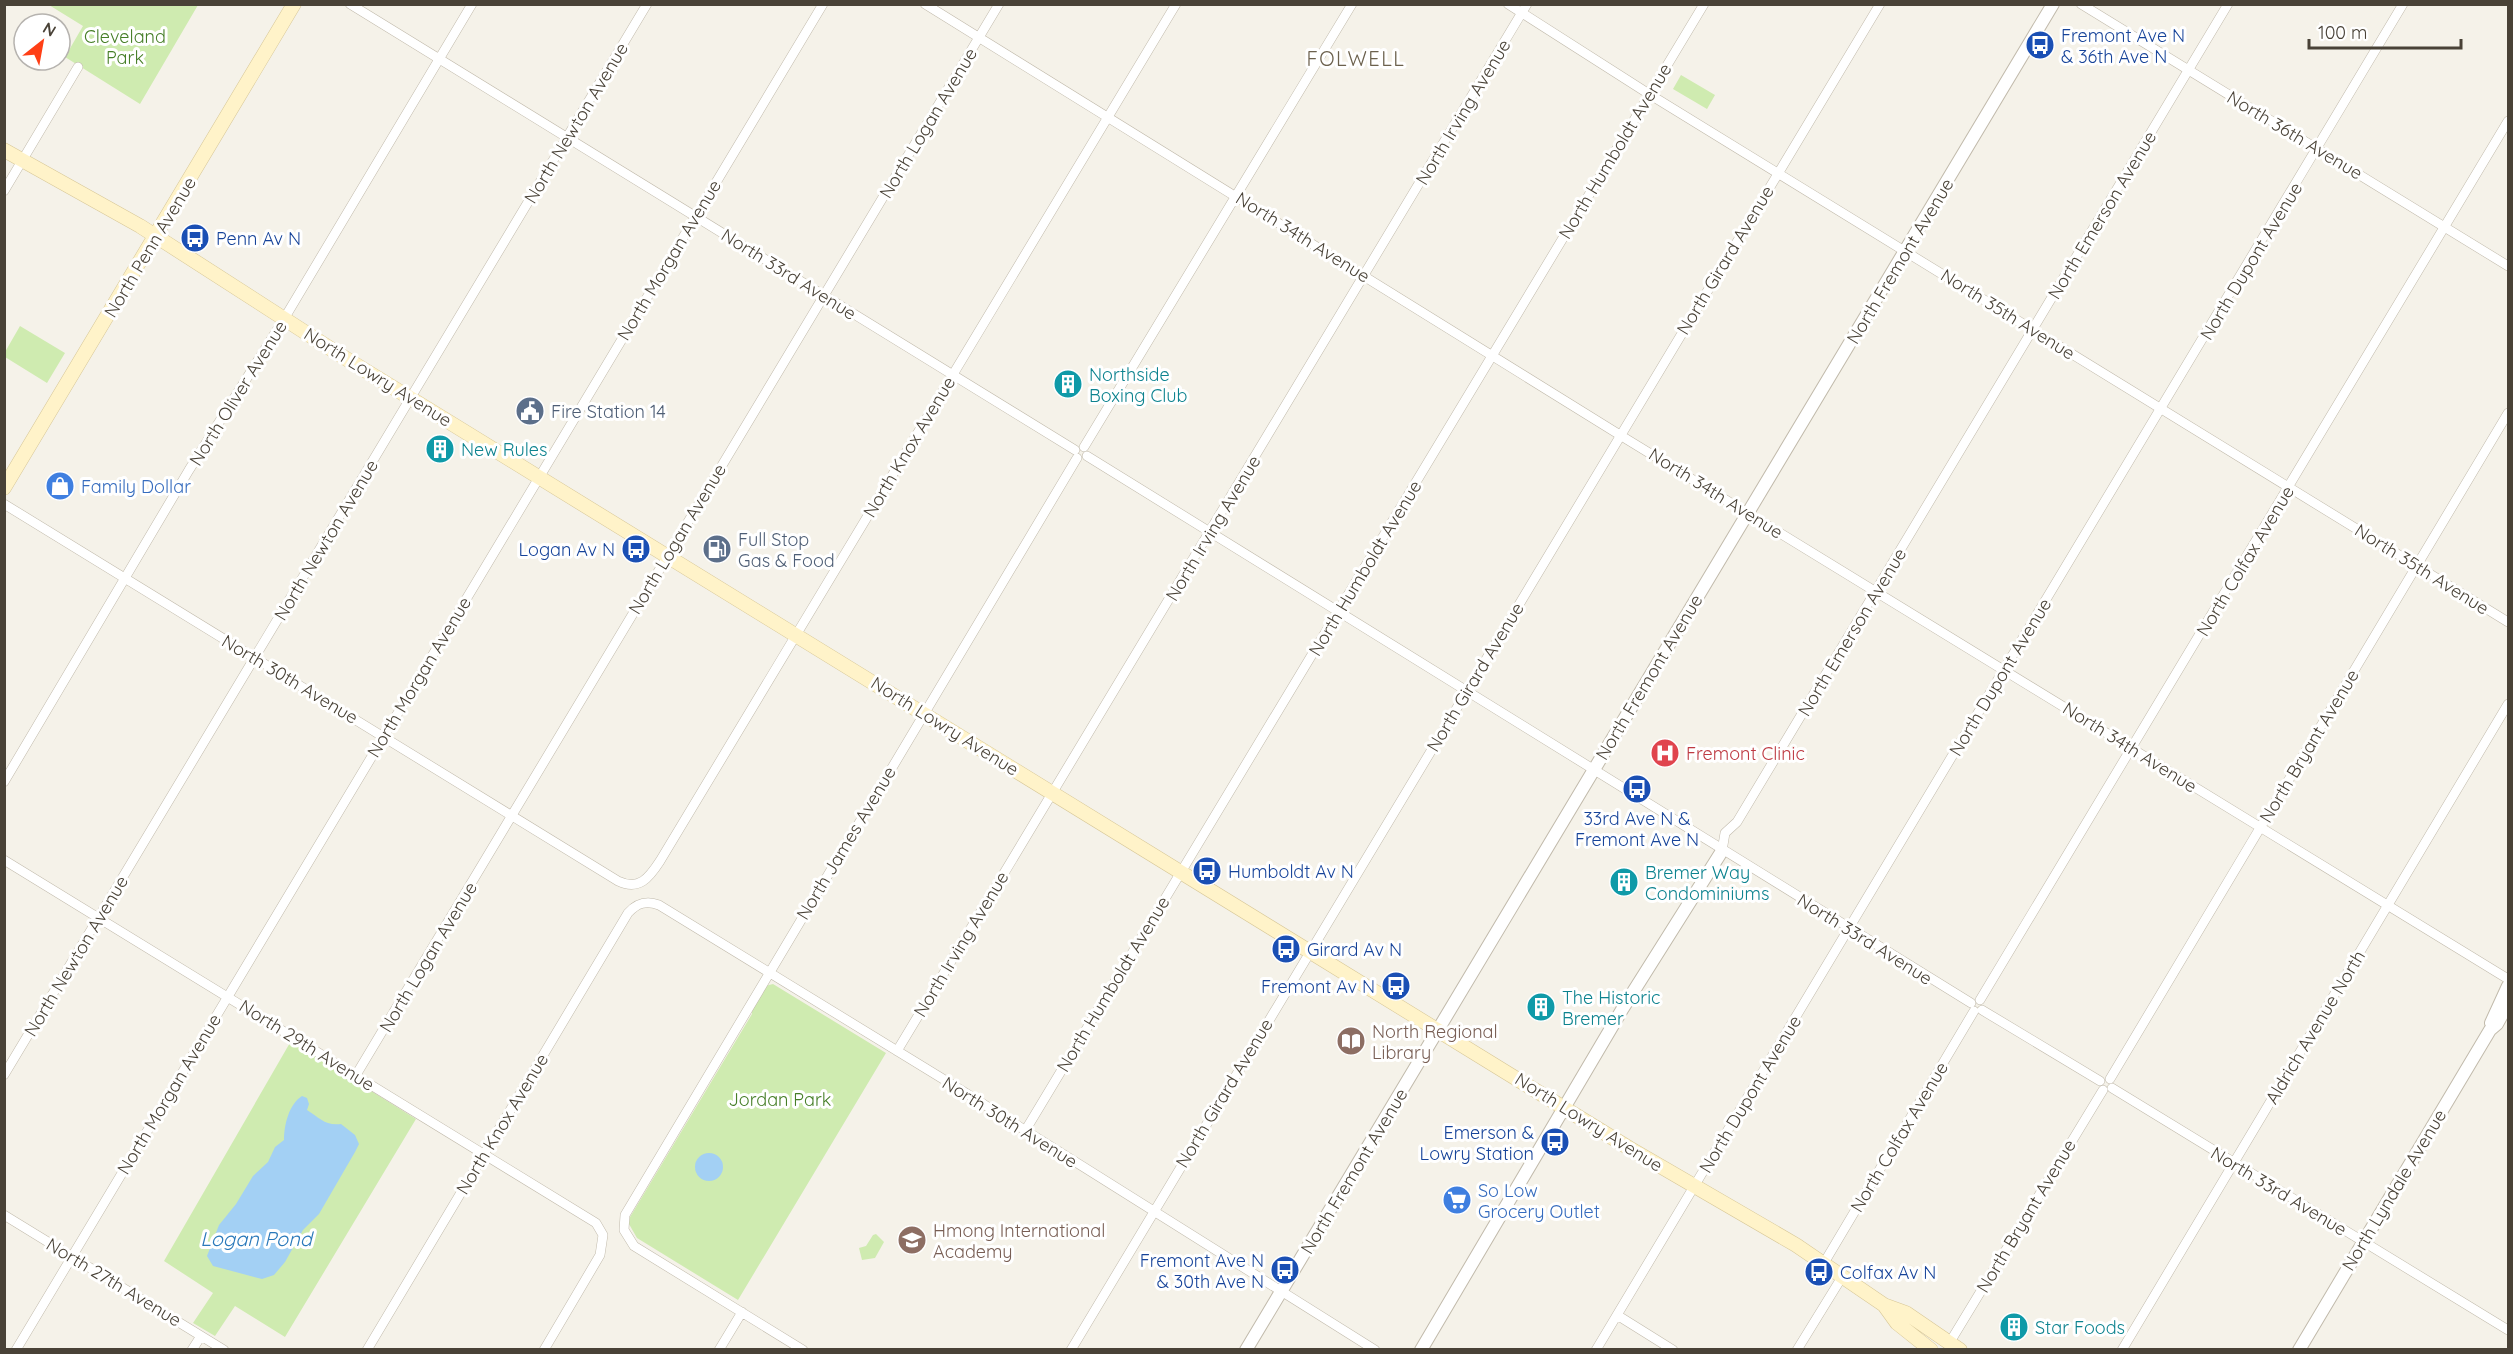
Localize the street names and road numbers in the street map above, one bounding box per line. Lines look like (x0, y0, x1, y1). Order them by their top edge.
street label: North Irving Avenue (1410, 35, 1516, 189)
street label: North Newton Avenue (519, 38, 633, 208)
street label: North Logan Avenue (874, 44, 982, 202)
street label: North Humboldt Avenue (1553, 59, 1677, 243)
street label: North 36th Avenue (2223, 85, 2367, 185)
street label: North Emerson Avenue (2043, 127, 2161, 303)
street label: North Penn Avenue (99, 172, 201, 322)
street label: North Fremont Avenue (1841, 174, 1959, 348)
street label: North Morgan Avenue (612, 175, 726, 345)
street label: North Dupont Avenue (2195, 178, 2307, 344)
street label: North Girard Avenue (1671, 181, 1779, 339)
street label: North 34th Avenue (1232, 186, 1374, 288)
street label: North 33rd Avenue (717, 223, 861, 325)
street label: North 35th Avenue (1937, 263, 2079, 365)
street label: North Oliver Avenue (184, 316, 292, 470)
street label: North Lowry Avenue (300, 322, 456, 432)
street label: North Knox Avenue (858, 372, 960, 522)
street label: North 34th Avenue (1645, 442, 1787, 544)
street label: North Irving Avenue (1160, 451, 1266, 605)
street label: North Newton Avenue (269, 455, 383, 625)
street label: North Logan Avenue (623, 460, 731, 618)
street label: North Humboldt Avenue (1303, 476, 1427, 660)
street label: North Colfax Avenue (2191, 482, 2299, 640)
street label: North 35th Avenue (2351, 518, 2493, 620)
street label: North Emerson Avenue (1793, 544, 1911, 720)
street label: North Fremont Avenue (1590, 590, 1708, 764)
street label: North Morgan Avenue (362, 592, 476, 762)
street label: North Dupont Avenue (1944, 594, 2056, 760)
street label: North Girard Avenue (1421, 598, 1529, 756)
street label: North 30th Avenue (218, 629, 362, 729)
street label: North Bryant Avenue (2254, 665, 2364, 827)
street label: North Lowry Avenue (867, 671, 1023, 781)
street label: North 34th Avenue (2059, 696, 2201, 798)
street label: North James Avenue (791, 762, 901, 924)
street label: North Irving Avenue (908, 867, 1014, 1021)
street label: North Newton Avenue (19, 871, 133, 1041)
street label: North Logan Avenue (374, 878, 482, 1036)
street label: North 33rd Avenue (1793, 888, 1937, 990)
street label: North Humboldt Avenue (1051, 892, 1175, 1076)
street label: Aldrich Avenue North (2260, 946, 2370, 1108)
street label: North 29th Avenue (235, 994, 379, 1096)
street label: North Morgan Avenue (112, 1009, 226, 1179)
street label: North Dupont Avenue (1694, 1011, 1806, 1177)
street label: North Girard Avenue (1170, 1014, 1278, 1172)
street label: North Knox Avenue (451, 1049, 553, 1199)
street label: North Colfax Avenue (1845, 1058, 1953, 1216)
street label: North Lowry Avenue (1511, 1067, 1667, 1177)
street label: North 30th Avenue (938, 1071, 1082, 1173)
street label: North Fremont Avenue (1295, 1084, 1413, 1258)
street label: North Lyndale Avenue (2337, 1105, 2451, 1275)
street label: North Bryant Avenue (1971, 1135, 2081, 1297)
street label: North 33rd Avenue (2207, 1141, 2351, 1241)
street label: North 27th Avenue (42, 1233, 186, 1331)

